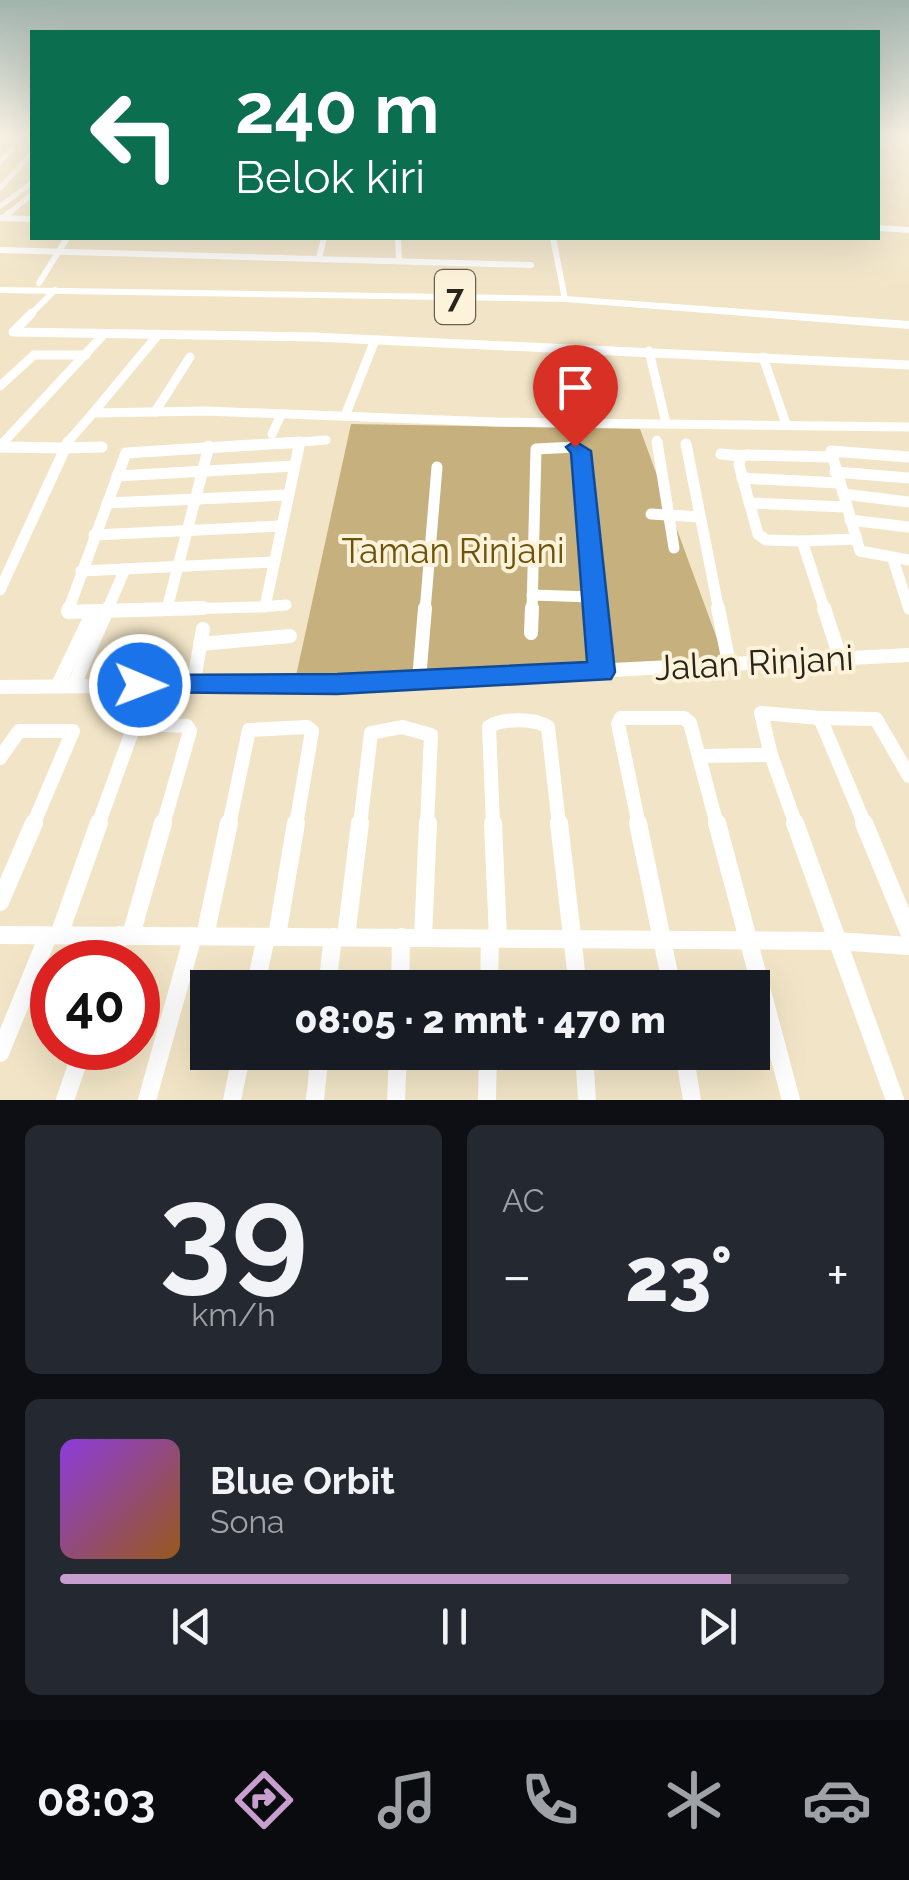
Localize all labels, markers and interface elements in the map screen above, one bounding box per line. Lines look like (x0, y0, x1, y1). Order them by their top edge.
text: 240 m (235, 67, 439, 149)
icon: left (70, 70, 200, 200)
text: Belok kiri (235, 151, 425, 204)
road number: 7 (435, 270, 475, 324)
pin (533, 345, 618, 448)
icon: arrive (548, 360, 603, 415)
park label: Taman Rinjani (341, 530, 565, 571)
position arrow (88, 633, 192, 737)
street label: Jalan Rinjani (653, 637, 855, 688)
speed limit sign: 40 (30, 940, 160, 1070)
text: 08:05 · 2 mnt · 470 m (294, 997, 666, 1042)
text: 39 (159, 1155, 308, 1307)
text: AC (502, 1182, 545, 1219)
text: 23° (625, 1230, 732, 1319)
text: − (502, 1243, 532, 1308)
text: + (826, 1243, 849, 1308)
text: km/h (191, 1296, 276, 1333)
text: Blue Orbit (210, 1458, 395, 1503)
text: Sona (210, 1503, 285, 1540)
icon: previous (164, 1599, 219, 1654)
icon: pause (427, 1599, 482, 1654)
icon: next (690, 1599, 745, 1654)
icon: directions (229, 1765, 299, 1835)
icon: music (372, 1765, 442, 1835)
icon: phone (515, 1765, 585, 1835)
icon: climate (659, 1765, 729, 1835)
icon: car (802, 1765, 872, 1835)
text: 08:03 (37, 1774, 155, 1827)

